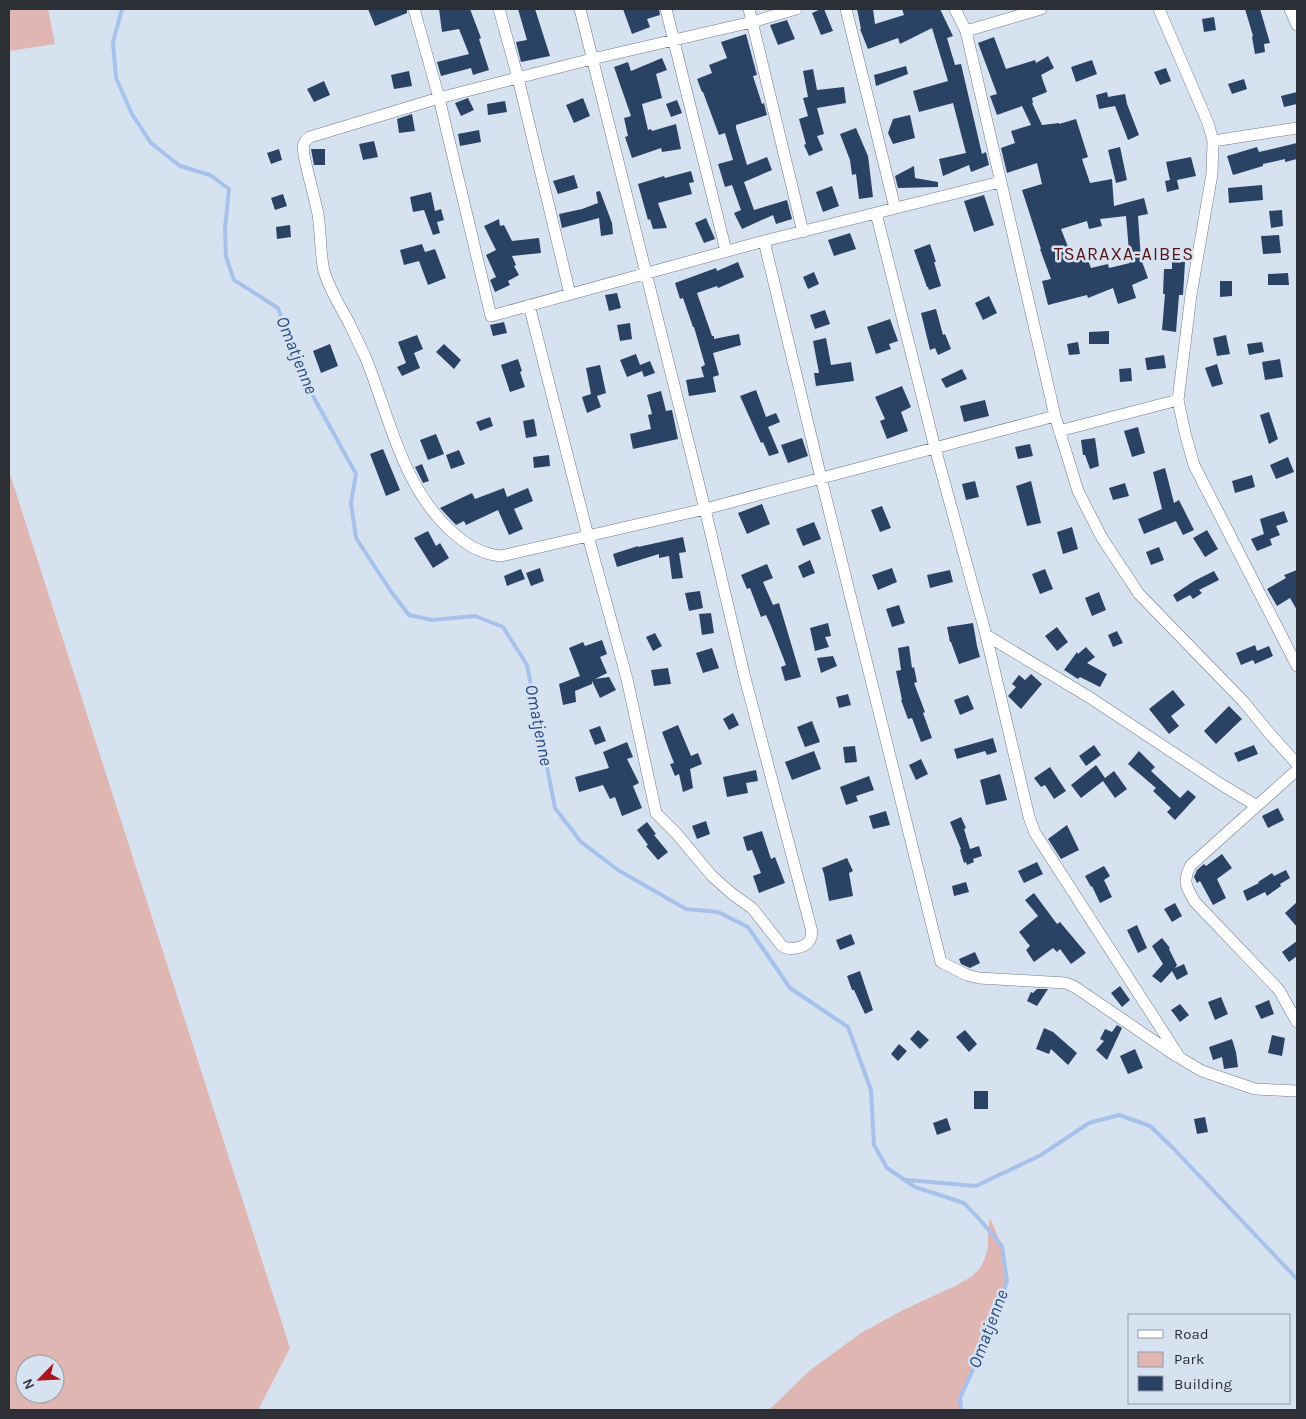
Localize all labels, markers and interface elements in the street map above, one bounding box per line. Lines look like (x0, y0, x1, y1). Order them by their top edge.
district label: TSARAXA-AIBES (1054, 243, 1194, 265)
water label: Omatjenne (271, 313, 323, 397)
water label: Omatjenne (520, 683, 558, 767)
water label: Omatjenne (963, 1287, 1013, 1371)
legend (1128, 1314, 1291, 1404)
text: Road (1174, 1325, 1209, 1343)
text: Park (1174, 1350, 1204, 1368)
north arrow (15, 1354, 65, 1404)
text: Building (1174, 1375, 1232, 1393)
text: N (19, 1376, 38, 1392)

